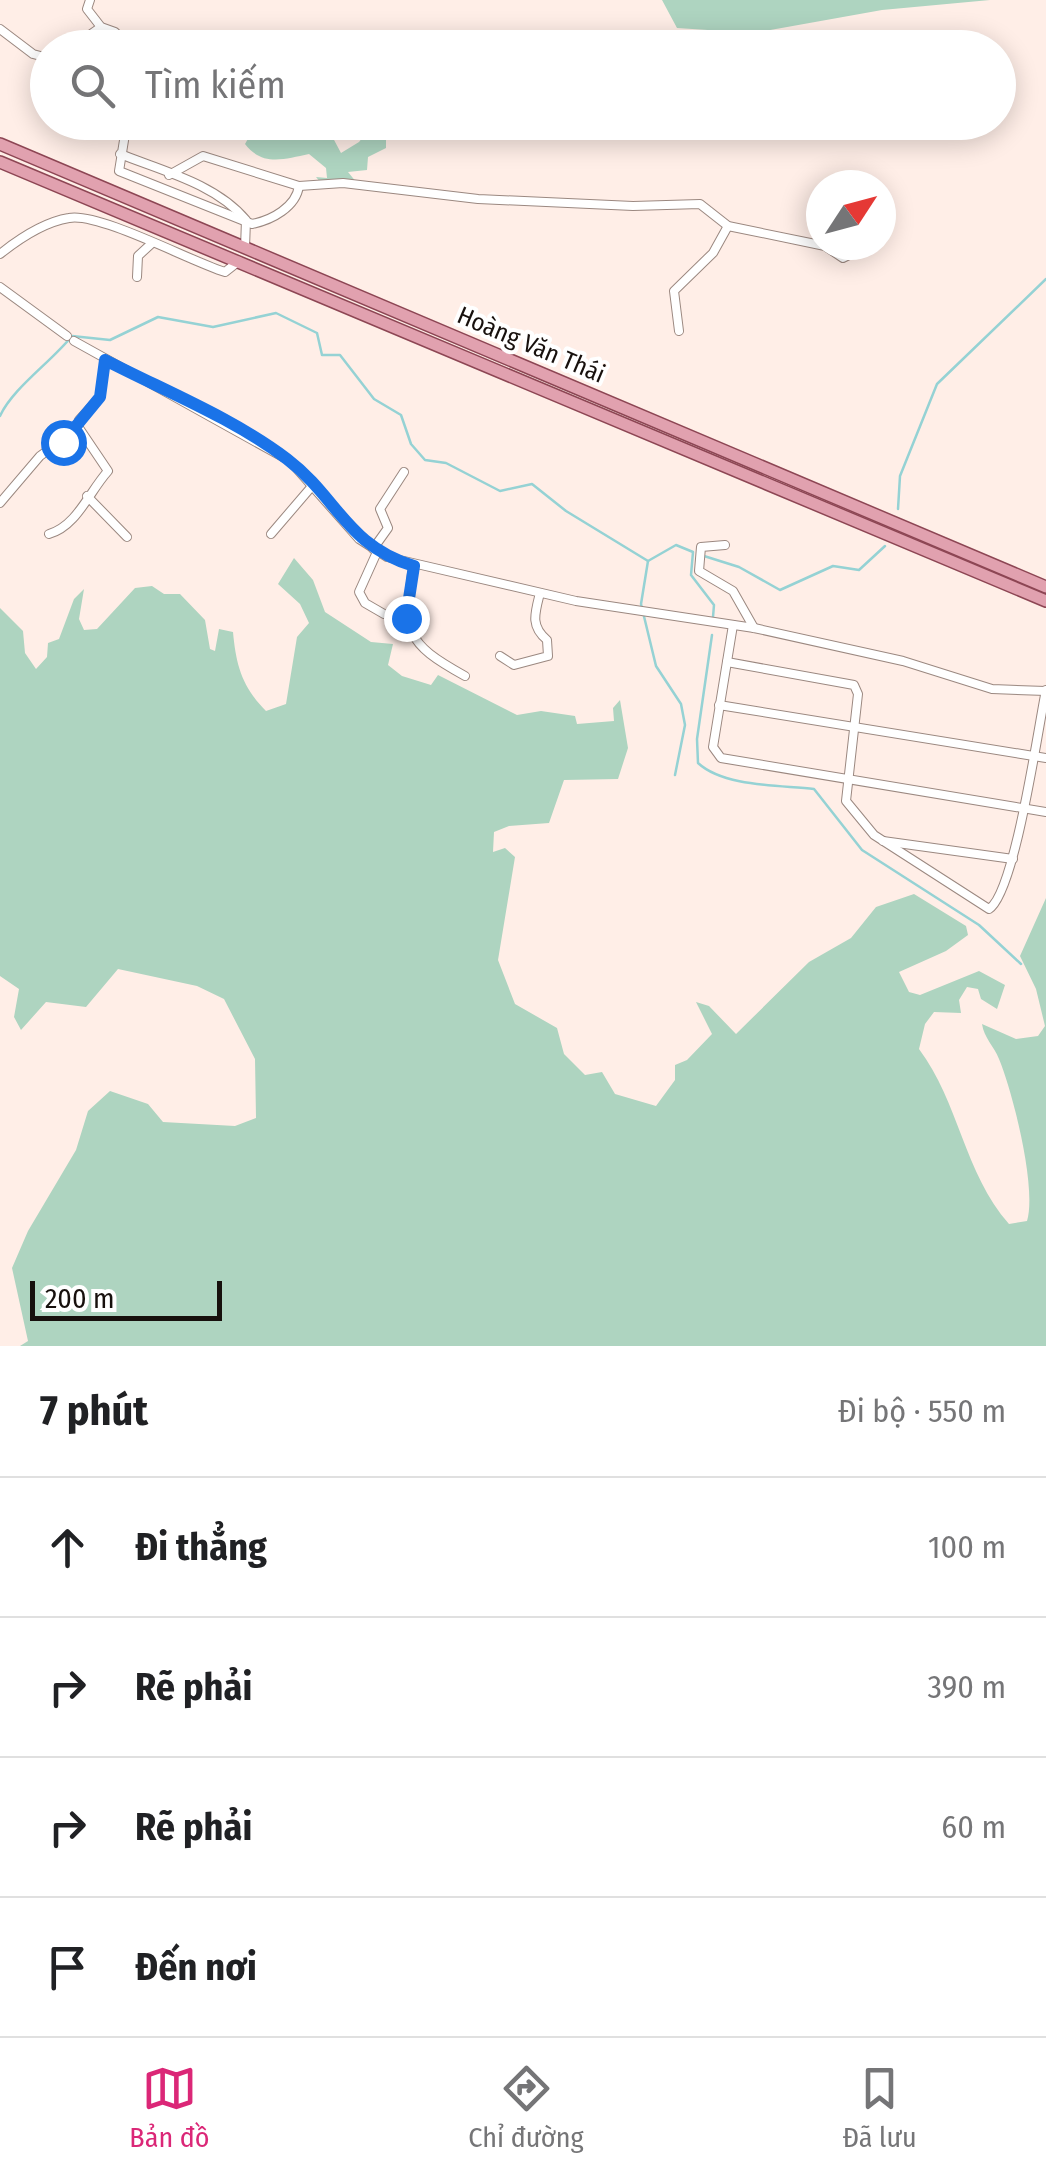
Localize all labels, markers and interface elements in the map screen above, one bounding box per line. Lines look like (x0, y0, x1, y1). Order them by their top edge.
search box (30, 30, 1016, 140)
icon: search (65, 58, 120, 113)
text: Tìm kiếm (145, 62, 286, 108)
north arrow (806, 170, 896, 260)
street label: Hoàng Văn Thái (453, 300, 609, 390)
route start (41, 420, 87, 466)
route end (384, 596, 430, 642)
scale bar (30, 1276, 222, 1320)
text: 200 m (45, 1282, 115, 1315)
text: 7 phút (40, 1386, 148, 1436)
text: Đi bộ · 550 m (838, 1392, 1006, 1430)
icon: ahead (40, 1520, 95, 1575)
text: Đi thẳng (135, 1524, 267, 1570)
text: 100 m (928, 1528, 1006, 1566)
icon: right (40, 1660, 95, 1715)
text: Rẽ phải (135, 1664, 252, 1710)
text: 390 m (928, 1668, 1006, 1706)
icon: right (40, 1800, 95, 1855)
text: Rẽ phải (135, 1804, 252, 1850)
text: 60 m (941, 1808, 1006, 1846)
icon: arrive (40, 1940, 95, 1995)
text: Đến nơi (135, 1944, 257, 1990)
tab: Bản đồ (129, 2061, 210, 2154)
tab: Chỉ đường (468, 2061, 584, 2154)
tab: Đã lưu (842, 2061, 917, 2154)

